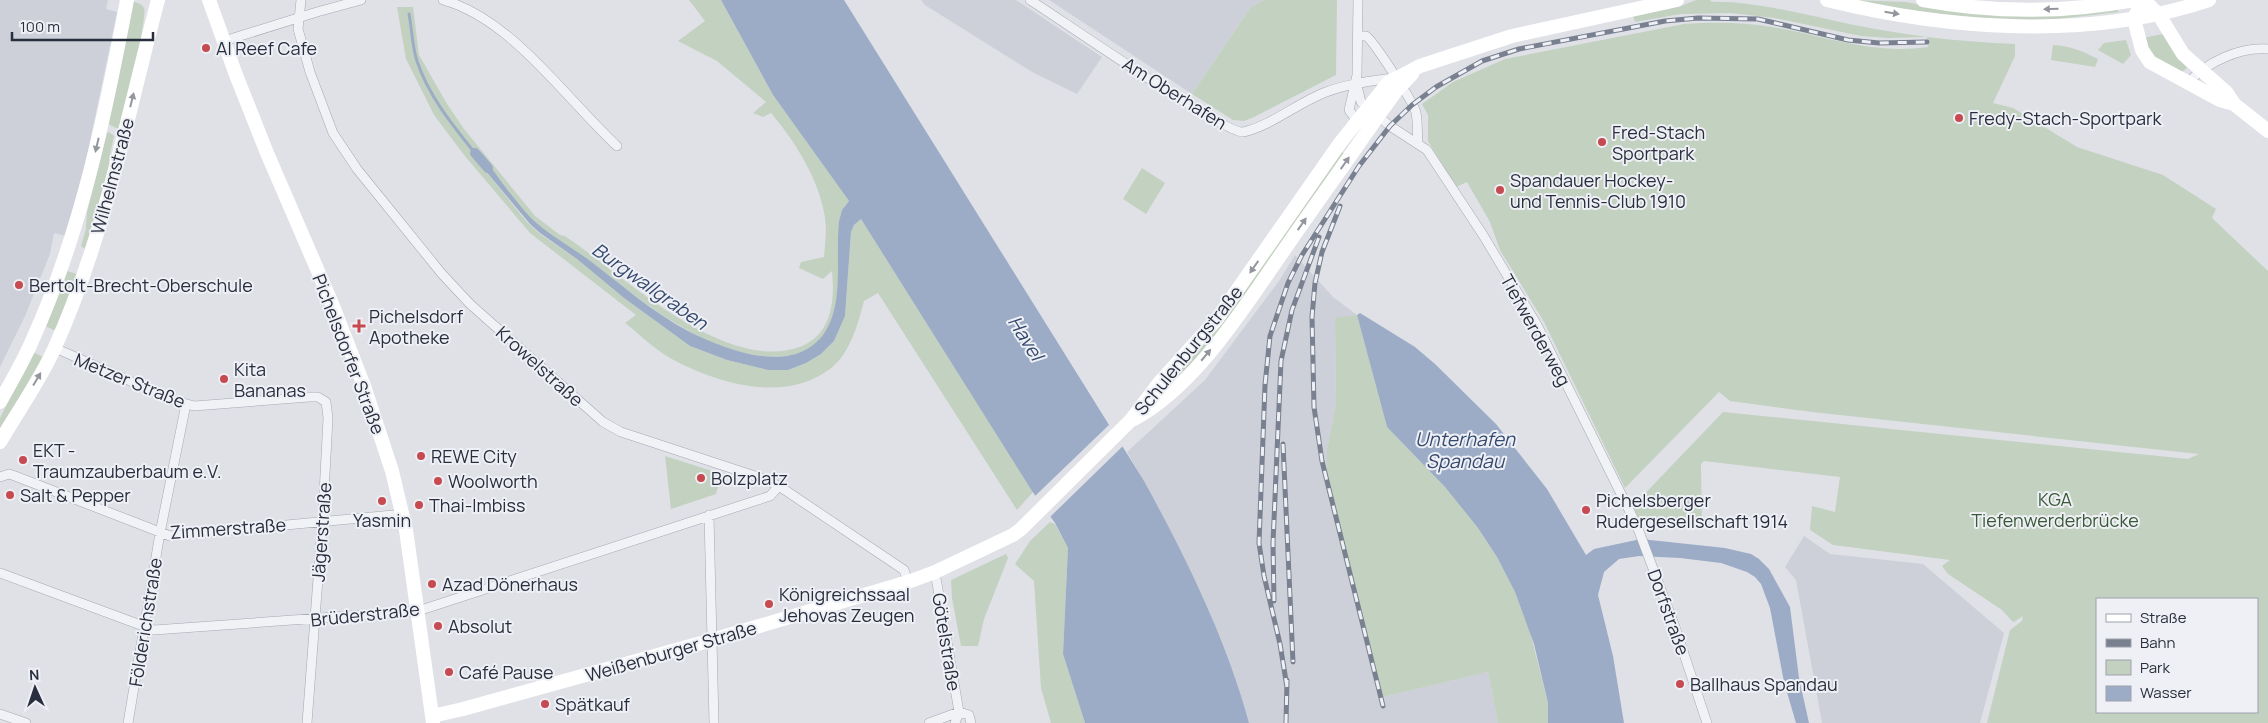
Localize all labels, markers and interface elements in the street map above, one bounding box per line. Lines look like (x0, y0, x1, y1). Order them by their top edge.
one-way arrow (2043, 5, 2059, 13)
one-way arrow (1885, 9, 1901, 17)
scale bar (12, 10, 154, 42)
text: 100 m (20, 16, 60, 37)
place label: Al Reef Cafe (216, 36, 317, 60)
marker: Al Reef Cafe (200, 42, 212, 54)
street label: Am Oberhafen (1118, 51, 1232, 135)
one-way arrow (129, 92, 137, 107)
place label: Fredy-Stach-Sportpark (1969, 106, 2162, 130)
marker: Fredy-Stach-Sportpark (1953, 112, 1965, 124)
street label: Wilhelmstraße (85, 115, 139, 237)
place label: Fred-Stach Sportpark (1612, 120, 1705, 165)
marker: Fred-Stach Sportpark (1596, 136, 1608, 148)
one-way arrow (93, 138, 101, 153)
one-way arrow (1340, 157, 1350, 170)
place label: Spandauer Hockey- und Tennis-Club 1910 (1510, 168, 1686, 213)
marker: Spandauer Hockey- und Tennis-Club 1910 (1494, 184, 1506, 196)
one-way arrow (1297, 217, 1307, 231)
water label: Burgwallgraben (587, 236, 714, 336)
one-way arrow (1250, 260, 1259, 274)
street label: Pichelsdorfer Straße (307, 270, 391, 438)
street label: Tiefwerderweg (1495, 270, 1577, 390)
place label: Bertolt-Brecht-Oberschule (29, 273, 253, 297)
marker: Bertolt-Brecht-Oberschule (13, 279, 25, 291)
street label: Schulenburgstraße (1128, 280, 1248, 420)
place label: Pichelsdorf Apotheke (369, 304, 464, 349)
water label: Havel (1002, 311, 1051, 367)
marker: Pichelsdorf Apotheke (353, 320, 365, 332)
street label: Krowelstraße (491, 320, 589, 412)
street label: Metzer Straße (71, 347, 189, 413)
one-way arrow (1200, 349, 1211, 361)
place label: Kita Bananas (234, 357, 306, 402)
one-way arrow (32, 373, 41, 386)
marker: Kita Bananas (218, 373, 230, 385)
water label: Unterhafen Spandau (1415, 426, 1516, 474)
place label: EKT - Traumzauberbaum e.V. (33, 438, 222, 483)
place label: REWE City (431, 444, 517, 468)
marker: REWE City (415, 450, 427, 462)
marker: EKT - Traumzauberbaum e.V. (17, 454, 29, 466)
place label: Bolzplatz (711, 466, 788, 490)
place label: Woolworth (448, 469, 538, 493)
marker: Bolzplatz (695, 472, 707, 484)
marker: Woolworth (432, 475, 444, 487)
street label: Jägerstraße (306, 481, 336, 583)
place label: Salt & Pepper (20, 483, 131, 507)
park label: KGA Tiefenwerderbrücke (1971, 487, 2139, 532)
place label: Pichelsberger Rudergesellschaft 1914 (1596, 488, 1788, 533)
marker: Salt & Pepper (4, 489, 16, 501)
place label: Thai-Imbiss (429, 493, 525, 517)
marker: Yasmin (376, 495, 388, 507)
marker: Thai-Imbiss (413, 499, 425, 511)
marker: Pichelsberger Rudergesellschaft 1914 (1580, 504, 1592, 516)
place label: Yasmin (353, 508, 411, 532)
street label: Zimmerstraße (169, 512, 287, 544)
street label: Földerichstraße (123, 556, 167, 688)
street label: Dorfstraße (1642, 566, 1696, 658)
place label: Azad Dönerhaus (442, 572, 578, 596)
marker: Azad Dönerhaus (426, 578, 438, 590)
place label: Königreichssaal Jehovas Zeugen (779, 582, 914, 627)
street label: Götelstraße (927, 591, 967, 693)
street label: Brüderstraße (309, 596, 421, 632)
marker: Königreichssaal Jehovas Zeugen (763, 598, 775, 610)
legend (2096, 598, 2258, 713)
text: Straße (2140, 607, 2187, 628)
place label: Absolut (448, 614, 512, 638)
street label: Weißenburger Straße (583, 615, 759, 687)
marker: Absolut (432, 620, 444, 632)
text: Bahn (2140, 632, 2175, 653)
text: Park (2140, 657, 2170, 678)
place label: Café Pause (459, 660, 554, 684)
north arrow (10, 663, 60, 713)
text: N (29, 665, 40, 684)
marker: Café Pause (443, 666, 455, 678)
place label: Ballhaus Spandau (1690, 672, 1838, 696)
marker: Ballhaus Spandau (1674, 678, 1686, 690)
text: Wasser (2140, 682, 2192, 703)
place label: Spätkauf (555, 692, 631, 716)
marker: Spätkauf (539, 698, 551, 710)

